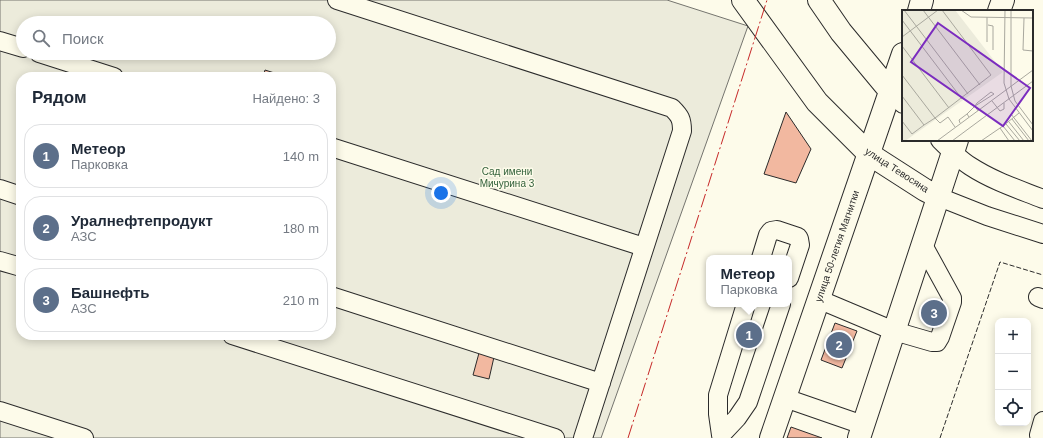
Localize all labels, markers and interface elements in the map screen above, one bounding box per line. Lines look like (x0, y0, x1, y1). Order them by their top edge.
inset map (902, 10, 1033, 141)
search box (16, 16, 336, 60)
icon: search (30, 27, 52, 49)
text: Поиск (62, 30, 104, 47)
text: Рядом (32, 88, 87, 107)
text: Найдено: 3 (252, 91, 320, 106)
text: Метеор (71, 140, 126, 157)
street label: улица Тевосяна (863, 145, 931, 195)
text: 1 (42, 149, 50, 164)
text: 140 m (283, 149, 319, 164)
text: Парковка (71, 157, 128, 172)
park label: Сад имени Мичурина 3 (480, 166, 535, 189)
your location (431, 183, 451, 203)
street label: улица 50-летия Магнитки (813, 189, 861, 303)
text: Уралнефтепродукт (71, 212, 213, 229)
text: 2 (42, 221, 50, 236)
text: 180 m (283, 221, 319, 236)
text: АЗС (71, 229, 97, 244)
popup (706, 255, 792, 307)
text: Метеор (721, 265, 775, 282)
text: Парковка (721, 282, 777, 297)
text: Башнефть (71, 284, 150, 301)
text: 3 (42, 293, 50, 308)
text: 210 m (283, 293, 319, 308)
pin: 3 (921, 298, 947, 328)
text: АЗС (71, 301, 97, 316)
map controls (995, 318, 1031, 426)
button: + (995, 318, 1031, 354)
pin: 1 (736, 320, 762, 350)
pin: 2 (826, 330, 852, 360)
button: − (995, 354, 1031, 390)
button: locate (995, 390, 1031, 426)

